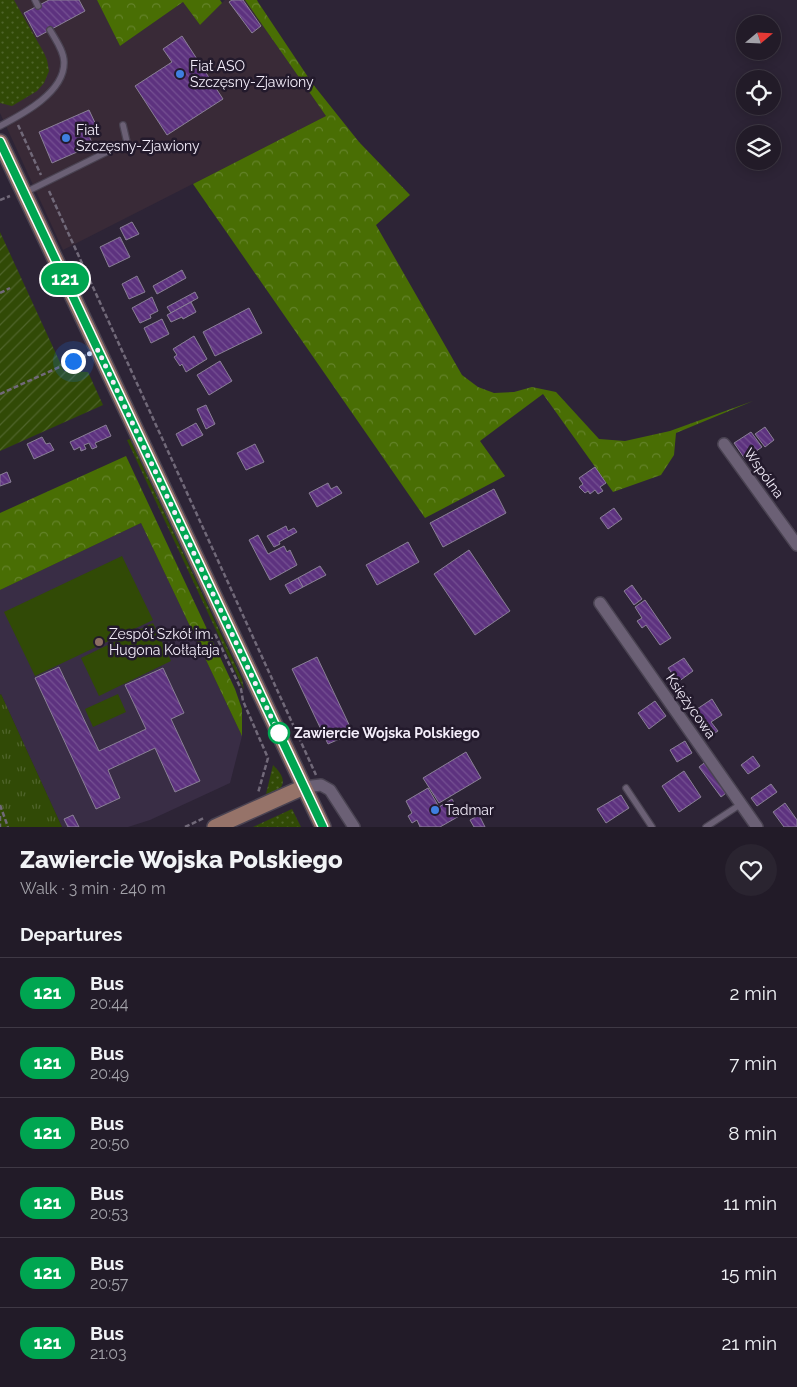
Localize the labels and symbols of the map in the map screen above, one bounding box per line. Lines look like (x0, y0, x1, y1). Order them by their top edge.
north arrow (736, 15, 781, 60)
place label: Fiat ASO Szczęsny-Zjawiony (190, 58, 314, 90)
marker: Fiat ASO Szczęsny-Zjawiony (174, 68, 186, 80)
place label: Fiat Szczęsny-Zjawiony (76, 122, 200, 154)
marker: Fiat Szczęsny-Zjawiony (60, 132, 72, 144)
line badge: 121 (36, 263, 94, 295)
your location (61, 349, 86, 374)
street label: Wspólna (741, 445, 787, 501)
place label: Zespół Szkół im. Hugona Kołłątaja (109, 626, 220, 658)
marker: Zespół Szkół im. Hugona Kołłątaja (93, 636, 105, 648)
street label: Księżycowa (663, 670, 719, 742)
marker: Zawiercie Wojska Polskiego (268, 722, 290, 744)
place label: Zawiercie Wojska Polskiego (294, 725, 480, 741)
place label: Tadmar (445, 802, 494, 818)
marker: Tadmar (429, 804, 441, 816)

